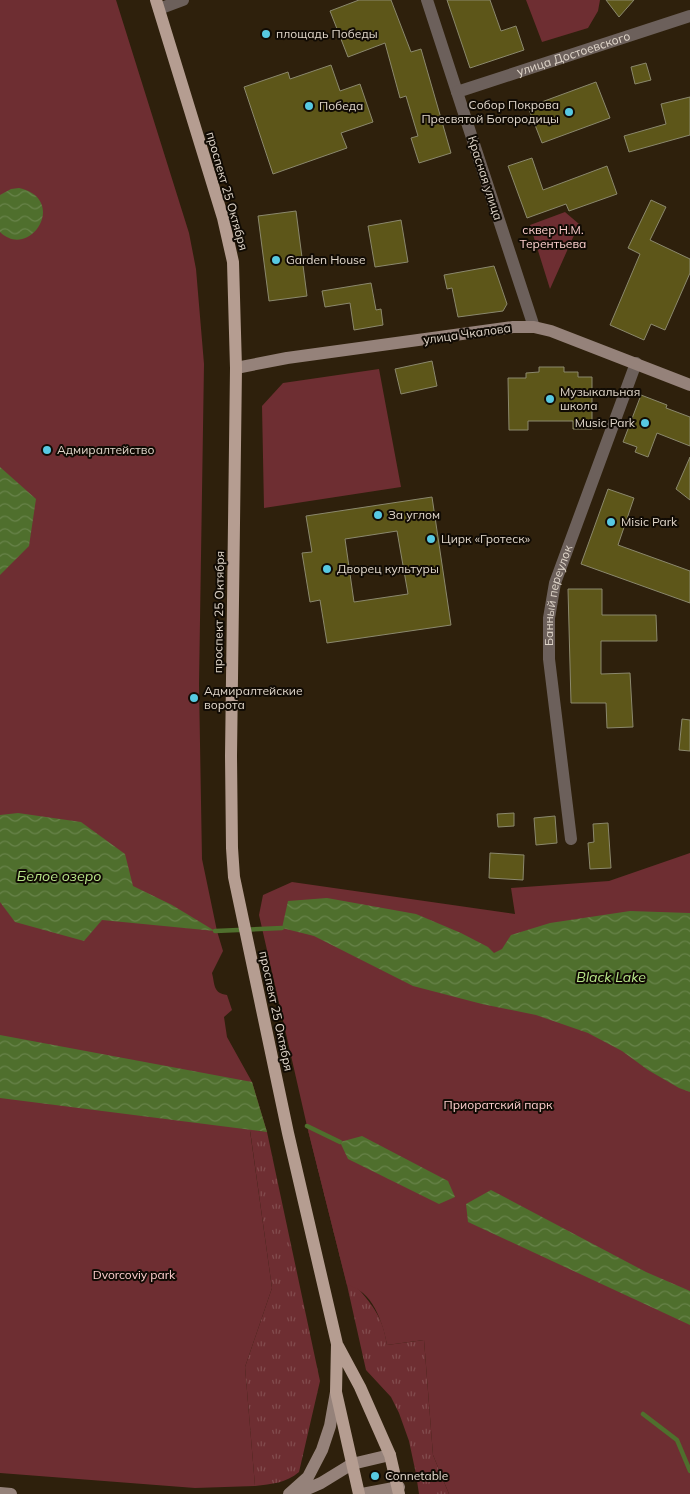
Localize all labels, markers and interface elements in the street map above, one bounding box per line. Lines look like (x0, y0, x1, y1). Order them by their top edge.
place label: площадь Победы (276, 26, 378, 41)
marker: площадь Победы (260, 28, 272, 40)
street label: улица Достоевского (515, 28, 632, 79)
place label: Собор Покрова Пресвятой Богородицы (421, 97, 559, 126)
place label: Победа (319, 98, 363, 113)
marker: Победа (303, 100, 315, 112)
marker: Собор Покрова Пресвятой Богородицы (563, 106, 575, 118)
street label: проспект 25 Октября (203, 130, 252, 252)
street label: Красная улица (465, 134, 506, 222)
park label: сквер Н.М. Терентьева (520, 222, 586, 251)
place label: Garden House (286, 252, 366, 267)
marker: Garden House (270, 254, 282, 266)
street label: улица Чкалова (422, 320, 512, 347)
place label: Музыкальная школа (560, 384, 640, 413)
marker: Музыкальная школа (544, 393, 556, 405)
place label: Music Park (575, 415, 636, 430)
marker: Music Park (639, 417, 651, 429)
place label: Адмиралтейство (57, 442, 154, 457)
marker: Адмиралтейство (41, 444, 53, 456)
place label: За углом (388, 507, 440, 522)
marker: За углом (372, 509, 384, 521)
place label: Misic Park (621, 514, 678, 529)
marker: Misic Park (605, 516, 617, 528)
place label: Цирк «Гротеск» (441, 531, 531, 546)
marker: Цирк «Гротеск» (425, 533, 437, 545)
street label: Банный переулок (541, 542, 576, 646)
street label: проспект 25 Октября (210, 551, 227, 673)
place label: Дворец культуры (337, 561, 439, 576)
marker: Дворец культуры (321, 563, 333, 575)
place label: Адмиралтейские ворота (204, 683, 303, 712)
marker: Адмиралтейские ворота (188, 692, 200, 704)
water label: Белое озеро (17, 867, 101, 885)
street label: проспект 25 Октября (256, 949, 297, 1072)
water label: Black Lake (576, 968, 646, 986)
park label: Приоратский парк (444, 1097, 553, 1112)
park label: Dvorcoviy park (93, 1267, 176, 1282)
place label: Connetable (385, 1468, 448, 1483)
marker: Connetable (369, 1470, 381, 1482)

